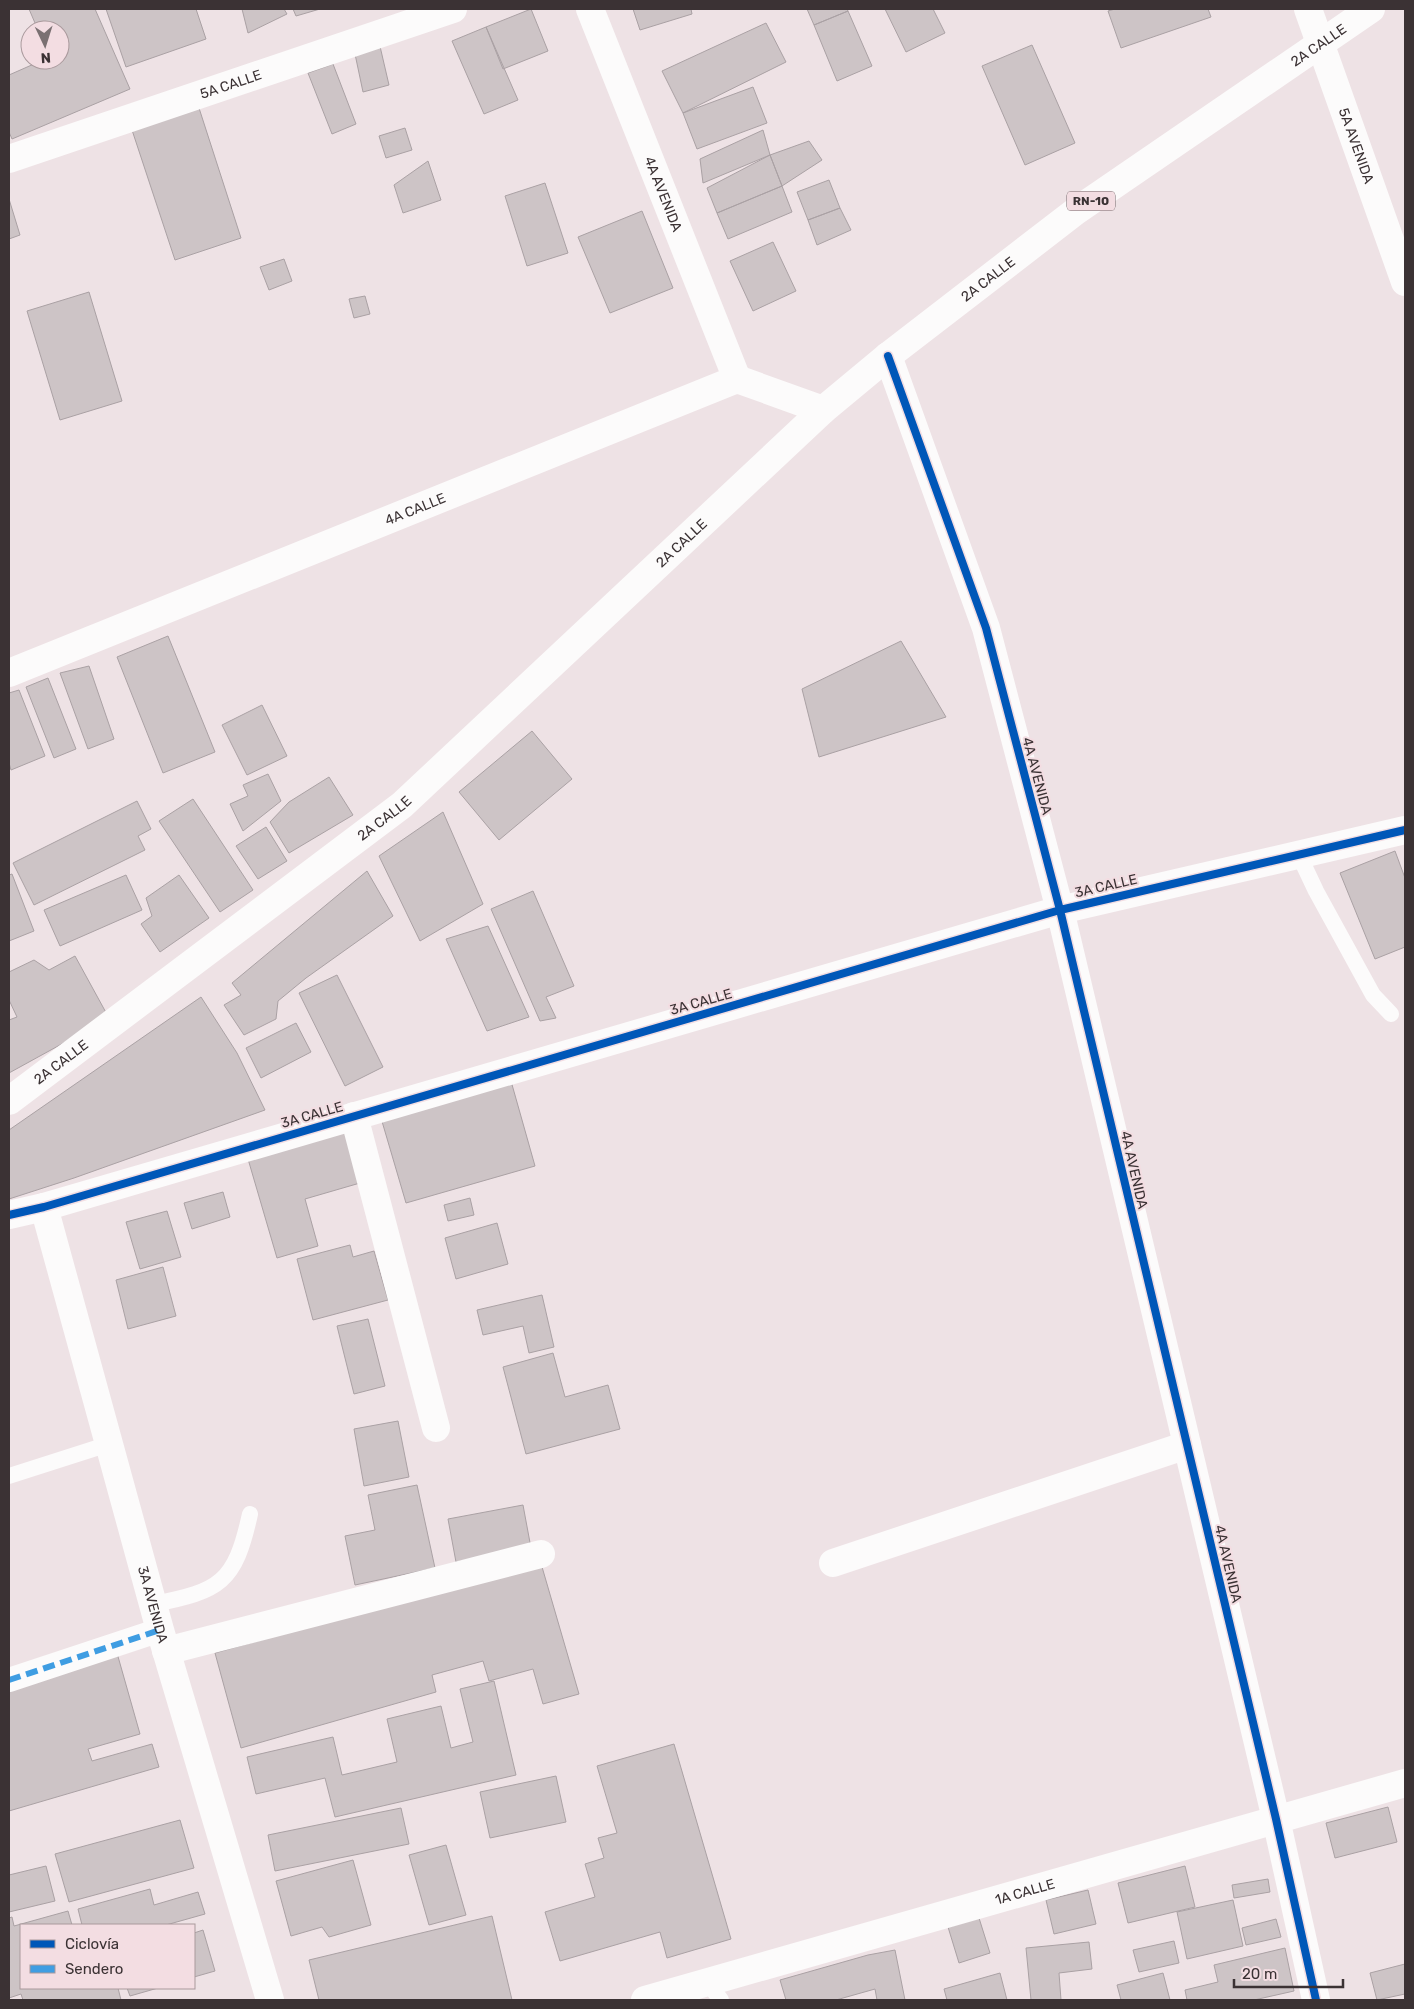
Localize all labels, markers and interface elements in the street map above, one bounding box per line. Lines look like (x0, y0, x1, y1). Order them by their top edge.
north arrow (20, 20, 70, 70)
street label: 2A CALLE (1287, 20, 1349, 70)
text: N (40, 49, 51, 66)
street label: 5A CALLE (198, 66, 264, 102)
street label: 5A AVENIDA (1335, 105, 1378, 186)
street label: 4A AVENIDA (641, 154, 686, 235)
road number: RN-10 (1067, 192, 1115, 210)
street label: 2A CALLE (958, 253, 1018, 305)
street label: 4A CALLE (382, 489, 448, 529)
street label: 2A CALLE (652, 515, 710, 571)
street label: 4A AVENIDA (1018, 735, 1056, 817)
street label: 2A CALLE (354, 792, 415, 844)
street label: 3A CALLE (1073, 871, 1139, 901)
street label: 3A CALLE (668, 985, 734, 1019)
street label: 2A CALLE (30, 1036, 91, 1088)
street label: 3A CALLE (279, 1098, 345, 1132)
street label: 4A AVENIDA (1117, 1129, 1151, 1211)
street label: 4A AVENIDA (1211, 1523, 1245, 1605)
street label: 3A AVENIDA (134, 1564, 172, 1645)
street label: 1A CALLE (993, 1875, 1057, 1908)
legend (20, 1924, 195, 1989)
text: Ciclovía (65, 1935, 119, 1953)
scale bar (1234, 1956, 1343, 1988)
text: Sendero (65, 1960, 123, 1978)
text: 20 m (1242, 1965, 1277, 1983)

